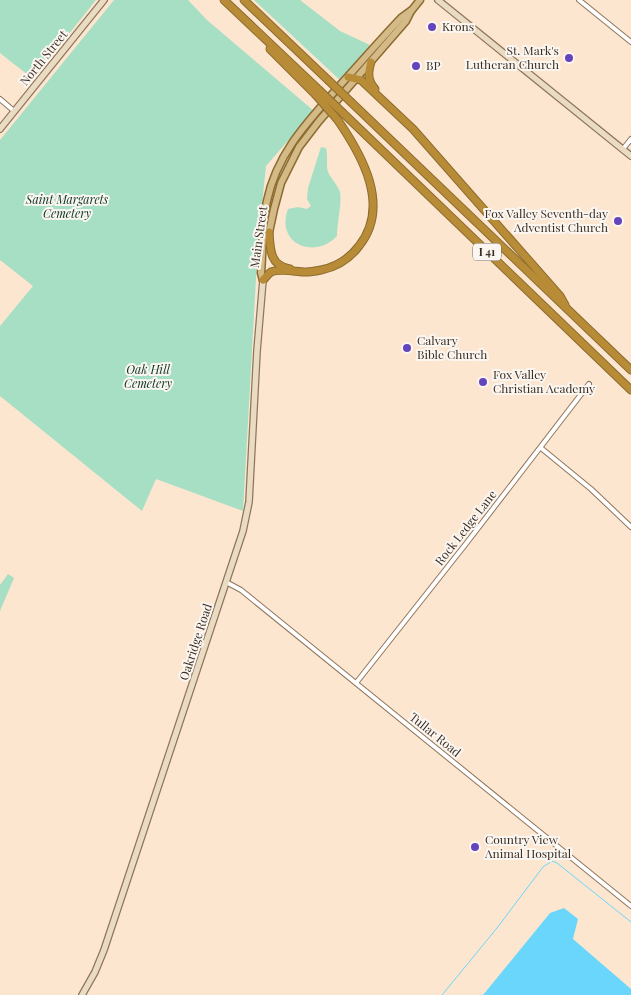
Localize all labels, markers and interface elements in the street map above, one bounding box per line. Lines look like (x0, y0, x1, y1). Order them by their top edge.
place label: Krons (442, 18, 474, 34)
marker: Krons (426, 21, 438, 33)
street label: North Street (16, 26, 71, 88)
place label: St. Mark's Lutheran Church (466, 42, 559, 72)
marker: St. Mark's Lutheran Church (563, 52, 575, 64)
place label: BP (426, 57, 440, 73)
marker: BP (410, 60, 422, 72)
park label: Saint Margarets Cemetery (25, 191, 109, 221)
street label: Main Street (246, 204, 270, 269)
place label: Fox Valley Seventh-day Adventist Church (485, 205, 608, 235)
marker: Fox Valley Seventh-day Adventist Church (612, 215, 624, 227)
road number: I 41 (473, 243, 501, 260)
place label: Calvary Bible Church (417, 332, 487, 362)
marker: Calvary Bible Church (401, 342, 413, 354)
park label: Oak Hill Cemetery (124, 361, 172, 391)
place label: Fox Valley Christian Academy (493, 366, 595, 396)
marker: Fox Valley Christian Academy (477, 376, 489, 388)
street label: Rock Ledge Lane (431, 486, 500, 568)
street label: Oakridge Road (175, 601, 215, 682)
street label: Tullar Road (407, 709, 465, 760)
place label: Country View Animal Hospital (484, 831, 572, 861)
marker: Country View Animal Hospital (469, 841, 481, 853)

